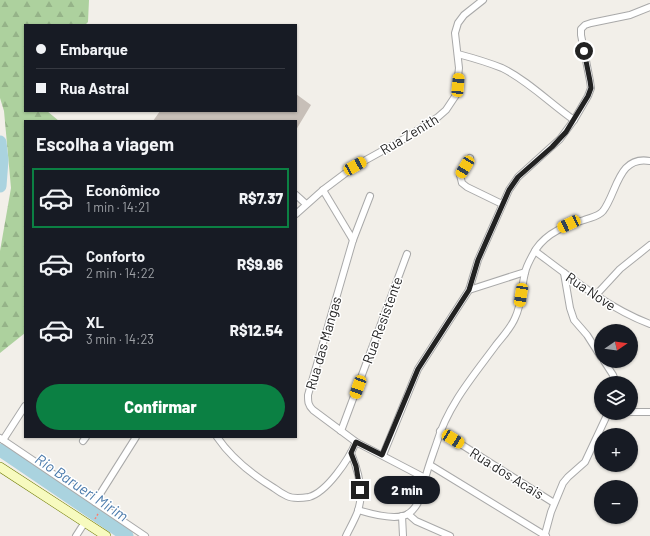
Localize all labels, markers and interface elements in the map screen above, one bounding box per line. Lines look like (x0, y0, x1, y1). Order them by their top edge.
text: Embarque (60, 40, 128, 58)
route start (575, 42, 593, 60)
car (451, 73, 465, 97)
text: Rua Astral (60, 79, 129, 97)
street label: Rua Zenith (377, 110, 441, 158)
text: Escolha a viagem (36, 133, 174, 155)
car (454, 154, 476, 180)
car (342, 155, 368, 177)
icon: car (38, 180, 74, 216)
text: Econômico (86, 181, 160, 199)
text: R$7.37 (239, 189, 283, 207)
text: 1 min · 14:21 (86, 199, 150, 215)
car (556, 213, 582, 235)
icon: car (38, 246, 74, 282)
text: Conforto (86, 247, 145, 265)
text: R$9.96 (237, 255, 283, 273)
text: 2 min · 14:22 (86, 265, 155, 281)
street label: Rua Nove (563, 268, 619, 314)
street label: Rua Resistente (358, 274, 406, 366)
car (513, 282, 529, 308)
street label: Rua das Mangas (302, 294, 345, 392)
icon: car (38, 312, 74, 348)
text: XL (86, 313, 104, 331)
text: R$12.54 (230, 321, 283, 339)
north arrow (594, 324, 638, 368)
map controls (594, 324, 638, 524)
text: 3 min · 14:23 (86, 331, 154, 347)
car (348, 374, 368, 400)
button: layers (594, 376, 638, 420)
button: Confirmar (36, 384, 285, 430)
car (440, 428, 466, 450)
button: + (594, 428, 638, 472)
street label: Rua dos Acais (467, 444, 547, 503)
water label: Rio Barueri Mirim (32, 449, 132, 525)
callout: 2 min (374, 476, 440, 504)
button: − (594, 480, 638, 524)
route end (351, 481, 369, 499)
text: 2 min (391, 482, 423, 498)

